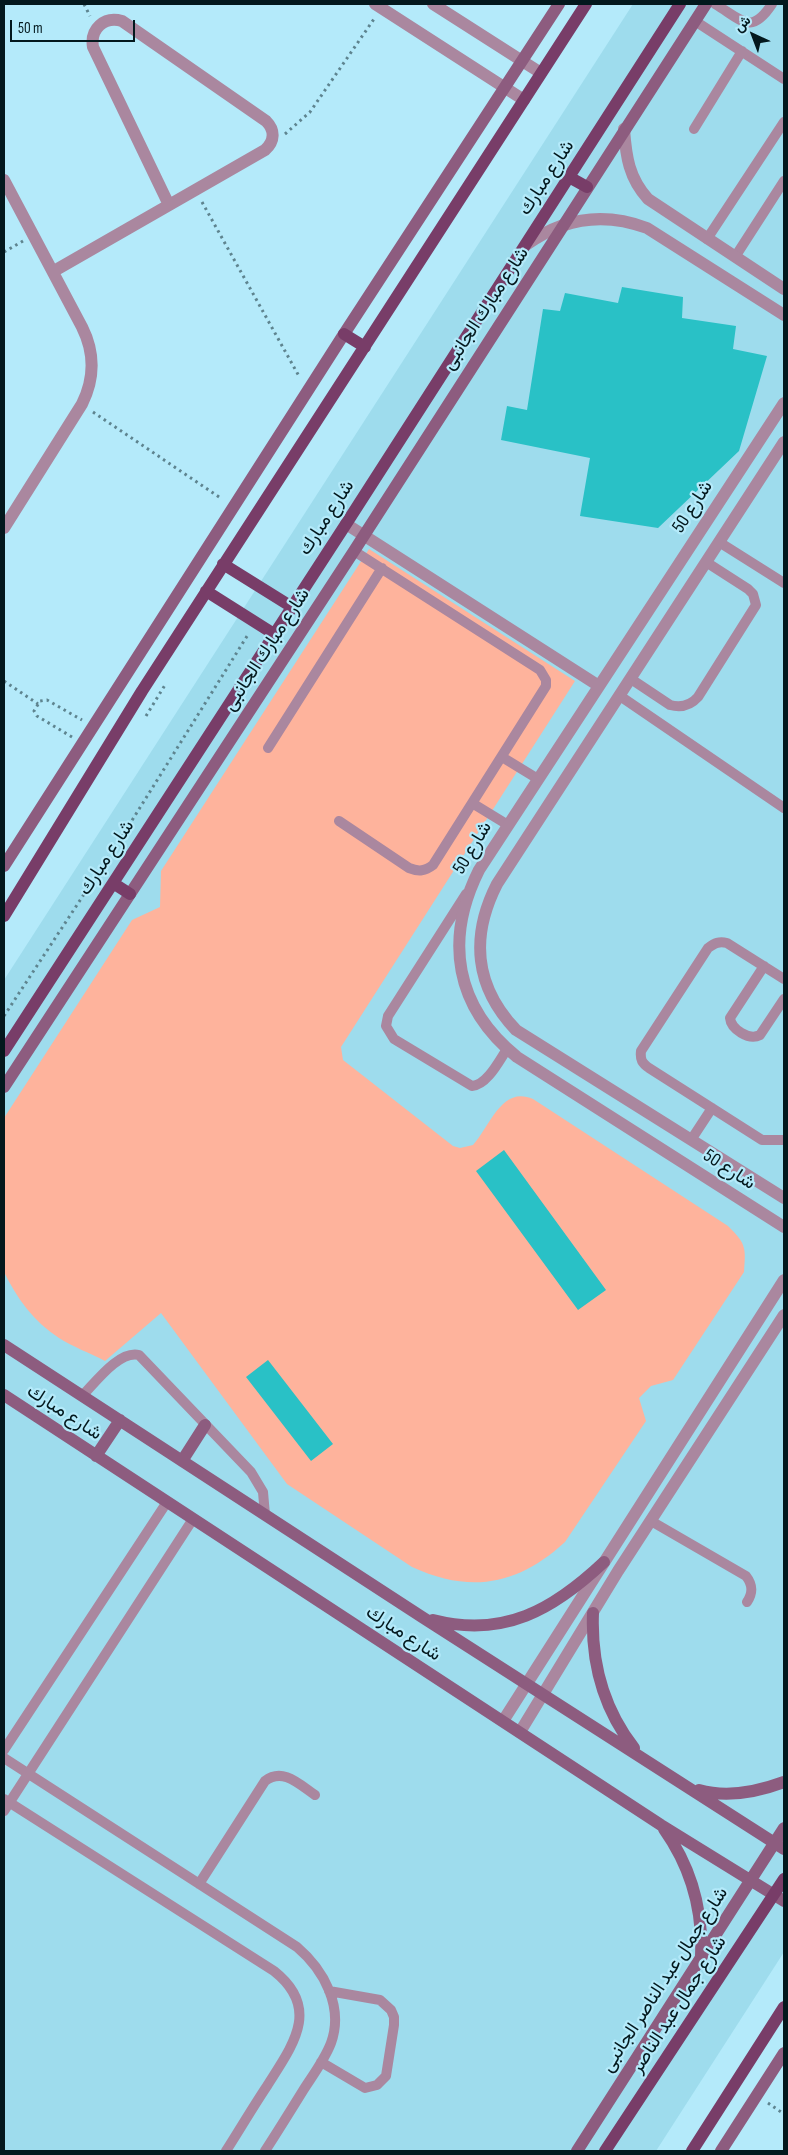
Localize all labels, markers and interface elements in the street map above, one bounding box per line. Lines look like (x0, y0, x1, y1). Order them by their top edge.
scale bar (12, 10, 138, 42)
north arrow (728, 10, 778, 60)
text: ش (730, 12, 754, 36)
text: 50 m (18, 19, 43, 38)
street label: شارع مبارك (514, 136, 580, 220)
street label: شارع مبارك الجانبى (438, 243, 534, 375)
street label: شارع مبارك (294, 476, 360, 560)
street label: شارع 50 (668, 477, 718, 537)
street label: شارع مبارك الجانبى (219, 584, 315, 716)
street label: شارع مبارك (74, 816, 140, 900)
street label: شارع 50 (448, 818, 498, 878)
street label: شارع 50 (699, 1145, 759, 1195)
street label: شارع مبارك (22, 1380, 106, 1446)
street label: شارع مبارك (361, 1601, 445, 1667)
street label: شارع جمال عبد الناصر الجانبى (597, 1883, 733, 2077)
street label: شارع جمال عبد الناصر (626, 1932, 732, 2078)

